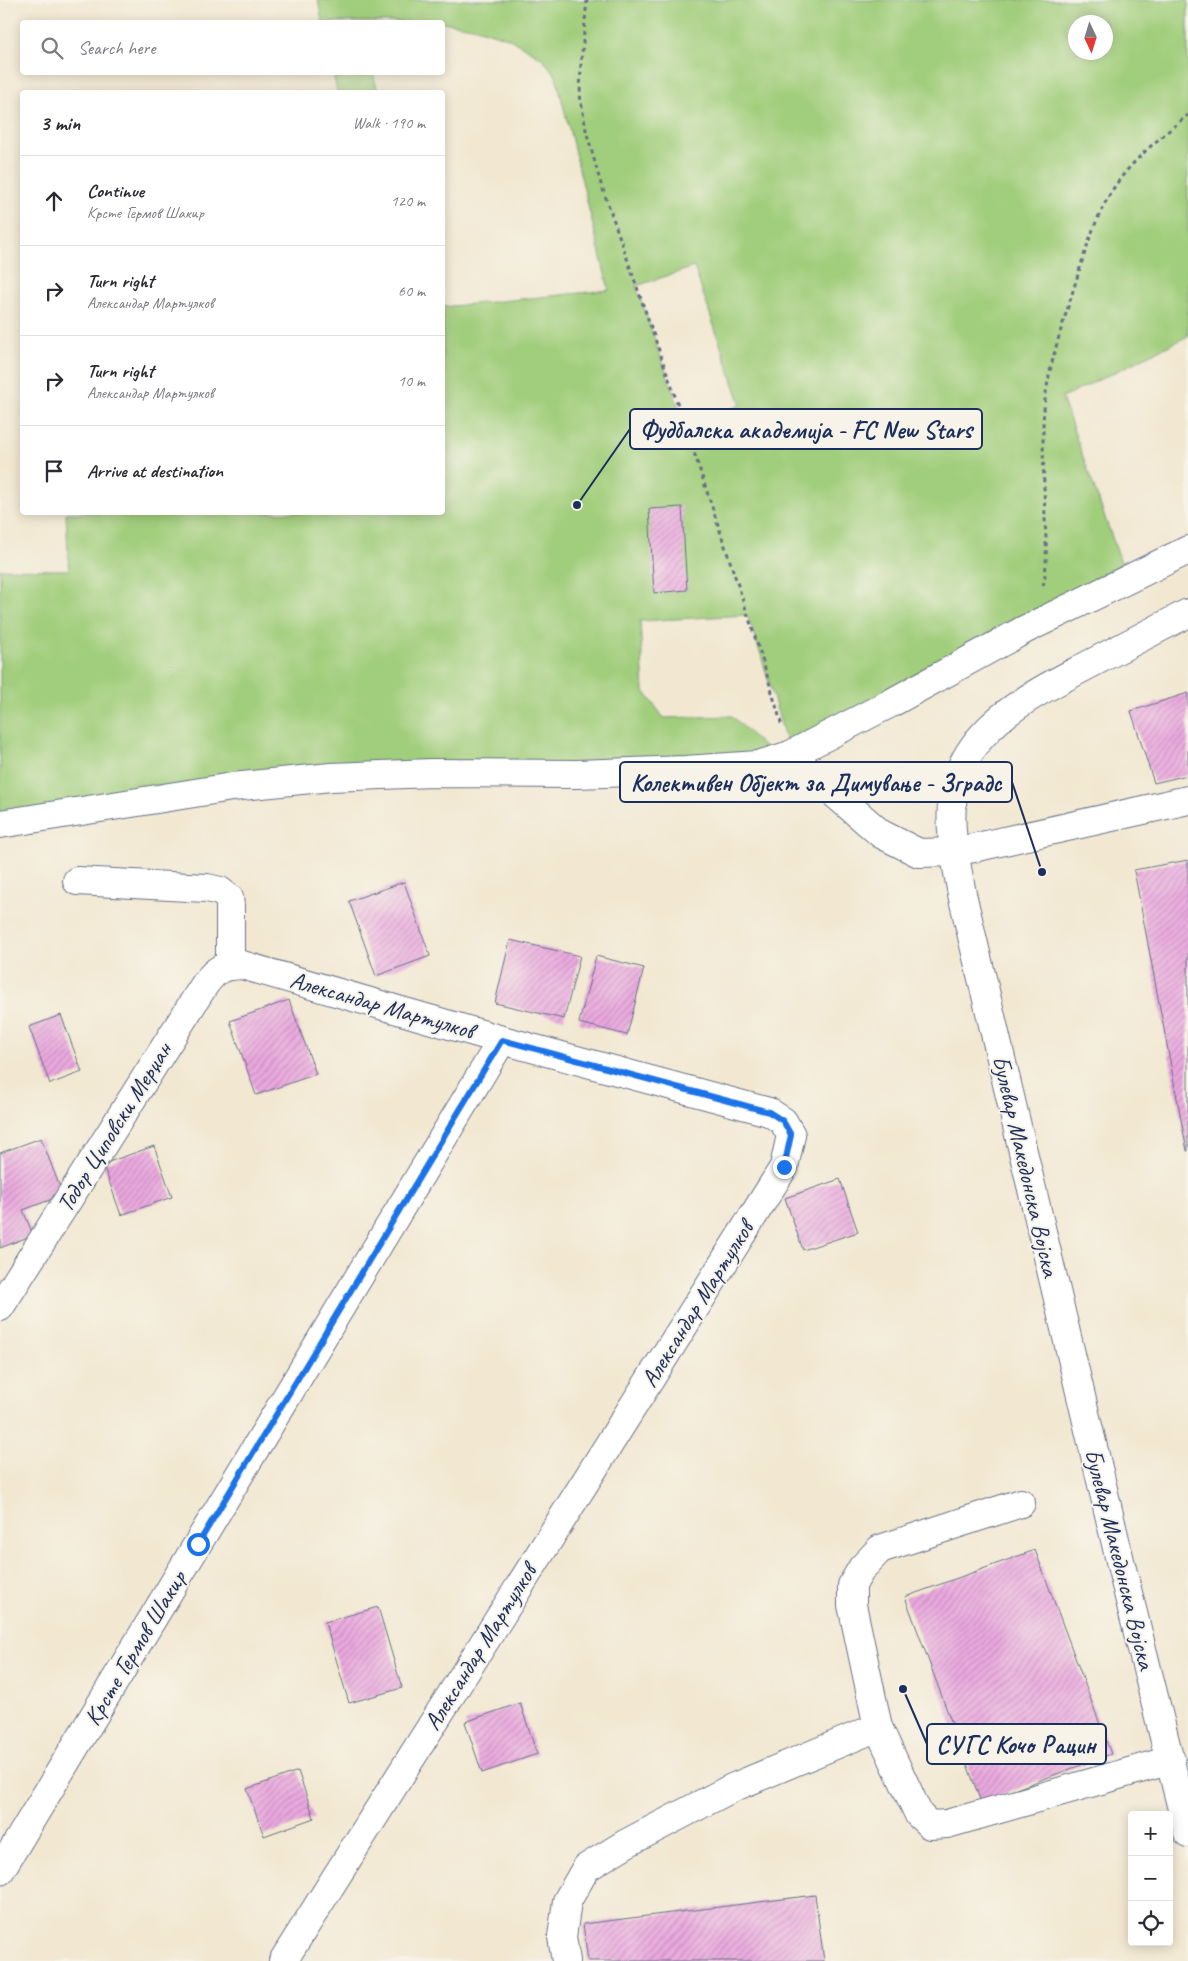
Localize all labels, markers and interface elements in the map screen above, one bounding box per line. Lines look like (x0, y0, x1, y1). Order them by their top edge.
north arrow (1068, 15, 1113, 60)
search box (20, 20, 445, 75)
icon: search (38, 34, 66, 62)
text: Search here (78, 36, 155, 60)
text: 3 min (40, 110, 80, 136)
text: Walk · 190 m (353, 113, 425, 133)
text: Continue (87, 179, 144, 203)
icon: ahead (40, 187, 68, 215)
text: 120 m (391, 191, 425, 211)
text: Крсте Гермов Шакир (87, 203, 204, 223)
text: Turn right (87, 269, 154, 293)
icon: right (40, 277, 68, 305)
text: 60 m (398, 281, 425, 301)
text: Александар Мартулков (87, 293, 213, 313)
text: Turn right (87, 359, 154, 383)
icon: right (40, 367, 68, 395)
text: 10 m (398, 371, 425, 391)
text: Александар Мартулков (87, 383, 213, 403)
callout: Фудбалска академија - FC New Stars (630, 409, 982, 449)
text: Фудбалска академија - FC New Stars (640, 414, 974, 446)
icon: arrive (40, 457, 68, 485)
text: Arrive at destination (87, 459, 223, 483)
callout: Колективен Објект за Димување - Зградс (620, 762, 1012, 802)
text: Колективен Објект за Димување - Зградс (631, 767, 1003, 799)
street label: Александар Мартулков (287, 964, 481, 1047)
street label: Тодор Циповски Мерџан (50, 1035, 179, 1217)
street label: Булевар Македонска Војска (986, 1052, 1066, 1281)
route end (773, 1156, 796, 1179)
street label: Александар Мартулков (634, 1212, 762, 1392)
street label: Булевар Македонска Војска (1078, 1446, 1162, 1674)
route start (187, 1533, 210, 1556)
street label: Александар Мартулков (417, 1555, 545, 1735)
street label: Крсте Гермов Шакир (77, 1564, 194, 1731)
callout: СУГС Кочо Рацин (927, 1724, 1106, 1764)
text: СУГС Кочо Рацин (936, 1729, 1097, 1761)
map controls (1128, 1811, 1173, 1946)
button: + (1128, 1811, 1173, 1856)
button: − (1128, 1856, 1173, 1901)
button: locate (1128, 1901, 1173, 1946)

